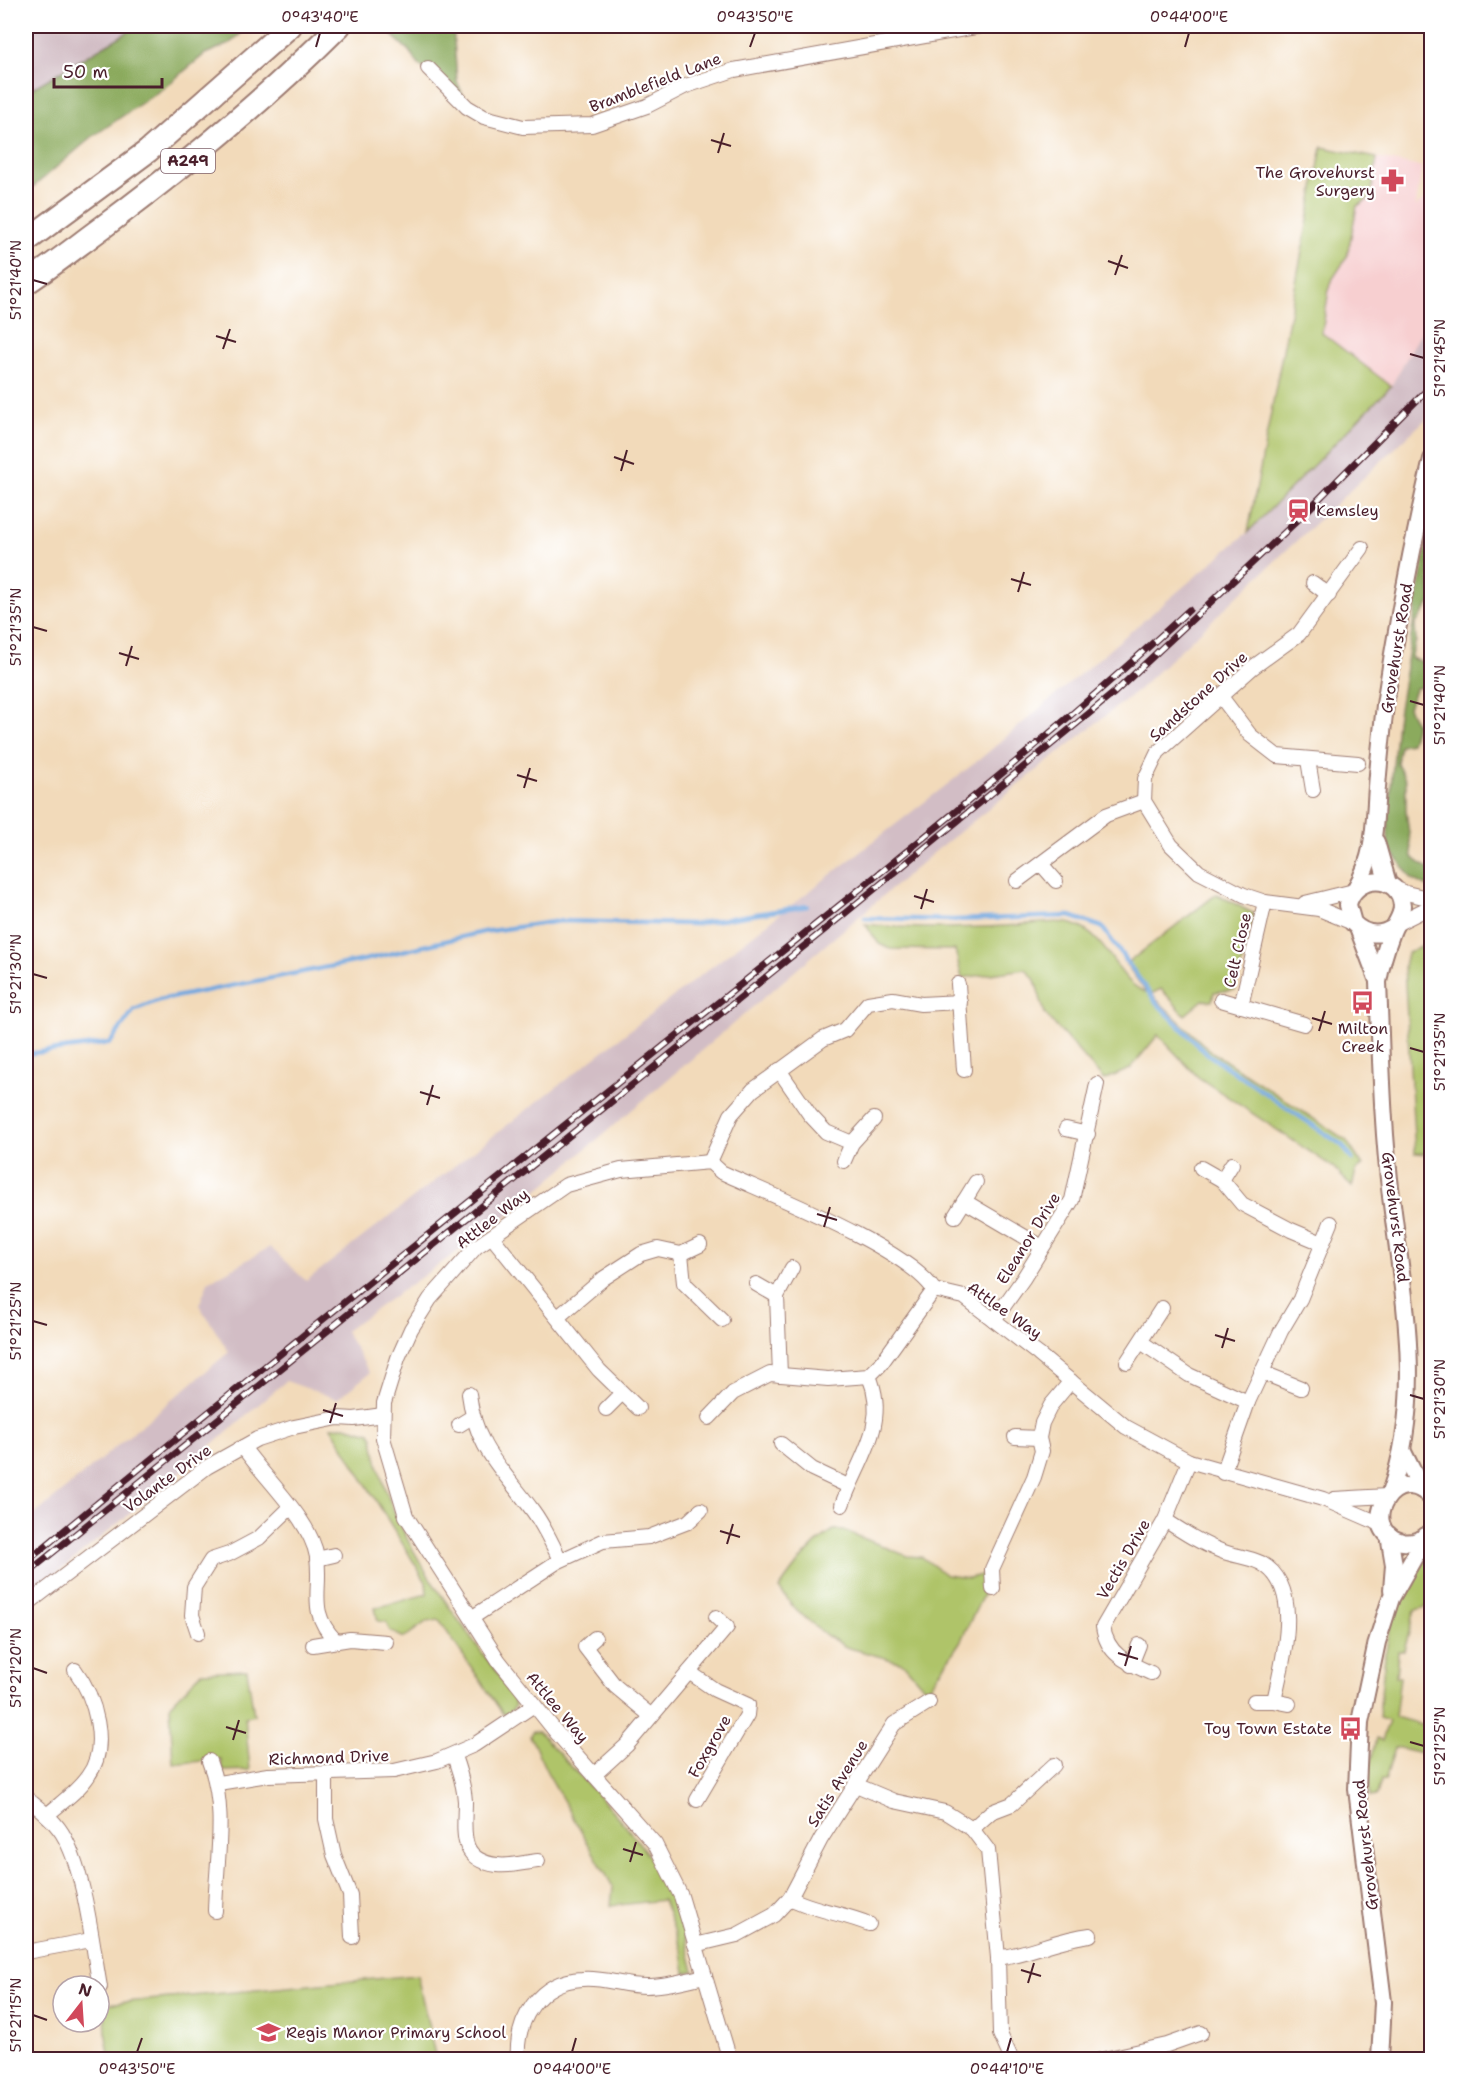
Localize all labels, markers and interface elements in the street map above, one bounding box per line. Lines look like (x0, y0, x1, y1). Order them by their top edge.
text: 0°43'40"E (281, 7, 359, 27)
text: 0°43'50"E (717, 7, 793, 27)
text: 0°44'00"E (1150, 7, 1228, 27)
street label: Bramblefield Lane (586, 48, 724, 117)
scale bar (54, 51, 162, 89)
text: 50 m (63, 60, 108, 84)
road number: A249 (161, 149, 215, 173)
place label: The Grovehurst Surgery (1256, 162, 1375, 201)
pharmacy icon: The Grovehurst Surgery (1380, 168, 1406, 194)
text: 51°21'40"N (6, 240, 26, 320)
text: 51°21'45"N (1430, 319, 1450, 397)
station icon: Kemsley (1285, 497, 1311, 523)
place label: Kemsley (1316, 500, 1379, 521)
street label: Grovehurst Road (1376, 581, 1417, 715)
text: 51°21'35"N (6, 588, 26, 666)
street label: Sandstone Drive (1145, 646, 1252, 746)
text: 51°21'40"N (1430, 665, 1450, 745)
street label: Celt Close (1219, 911, 1256, 990)
text: 51°21'30"N (6, 934, 26, 1014)
bus stop icon: Milton Creek (1350, 990, 1376, 1016)
text: 51°21'35"N (1430, 1013, 1450, 1091)
place label: Milton Creek (1338, 1018, 1388, 1057)
street label: Grovehurst Road (1377, 1150, 1414, 1284)
street label: Attlee Way (452, 1183, 533, 1253)
street label: Eleanor Drive (992, 1188, 1065, 1288)
street label: Attlee Way (963, 1277, 1046, 1344)
text: 51°21'25"N (6, 1282, 26, 1360)
text: 51°21'30"N (1430, 1359, 1450, 1439)
street label: Volante Drive (119, 1439, 216, 1517)
street label: Vectis Drive (1092, 1515, 1155, 1603)
text: 51°21'20"N (6, 1628, 26, 1708)
street label: Attlee Way (522, 1667, 594, 1747)
text: 51°21'25"N (1430, 1707, 1450, 1785)
street label: Foxgrove (683, 1711, 736, 1781)
bus stop icon: Toy Town Estate (1337, 1715, 1363, 1741)
place label: Toy Town Estate (1204, 1718, 1332, 1739)
street label: Satis Avenue (802, 1736, 873, 1831)
street label: Richmond Drive (268, 1745, 390, 1770)
street label: Grovehurst Road (1348, 1778, 1383, 1911)
north arrow (51, 1974, 111, 2034)
text: 51°21'15"N (6, 1977, 26, 2053)
text: N (76, 1978, 94, 2002)
school or university icon: Regis Manor Primary School (255, 2019, 281, 2045)
place label: Regis Manor Primary School (286, 2022, 506, 2043)
text: 0°43'50"E (99, 2059, 175, 2079)
text: 0°44'00"E (533, 2059, 611, 2079)
text: 0°44'10"E (970, 2059, 1044, 2079)

